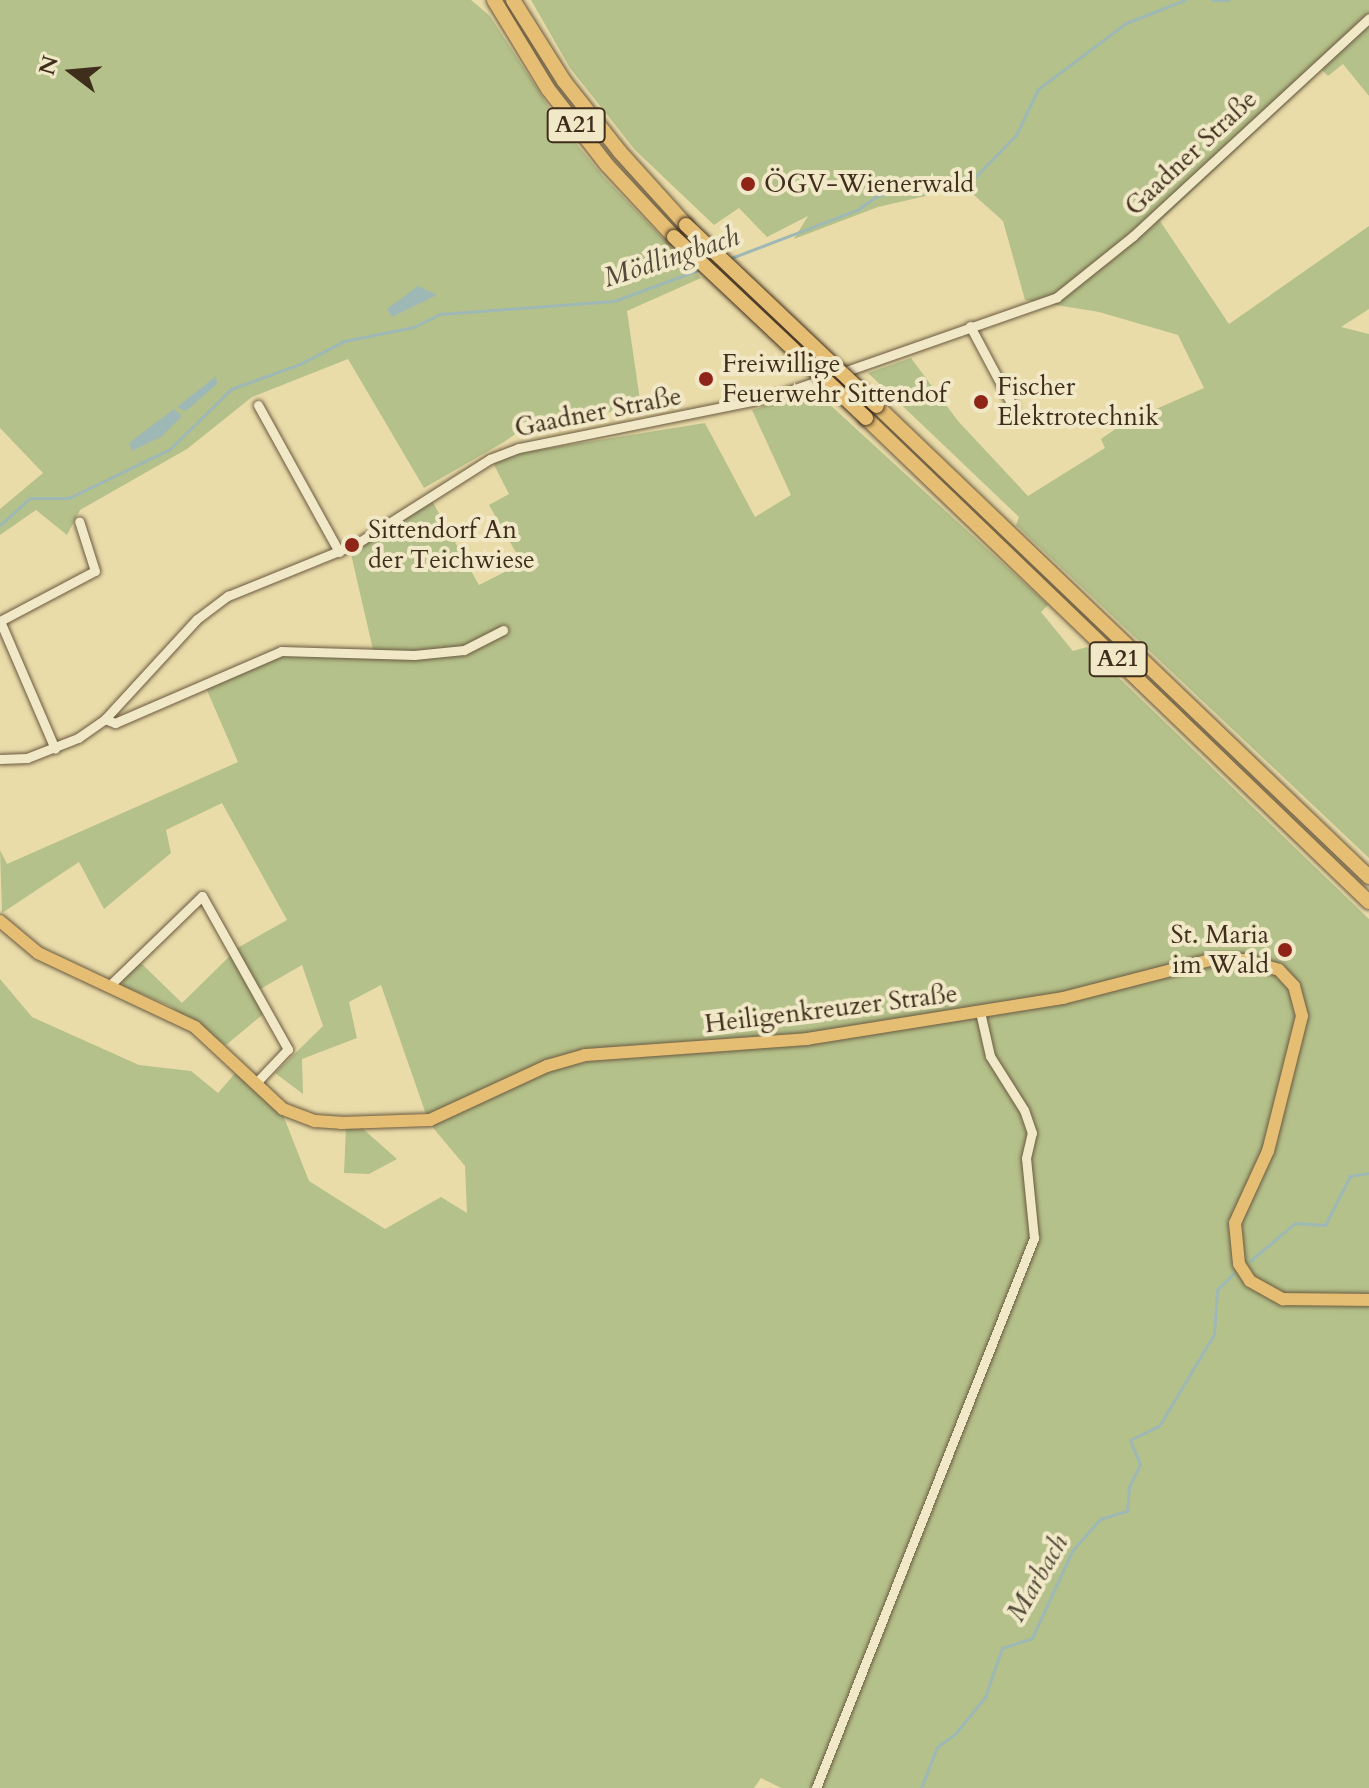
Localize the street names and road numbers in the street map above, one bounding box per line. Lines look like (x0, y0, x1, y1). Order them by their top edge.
street label: Gaadner Straße (1118, 84, 1264, 222)
road number: A21 (546, 105, 606, 145)
street label: Gaadner Straße (512, 381, 684, 443)
road number: A21 (1088, 639, 1148, 679)
street label: Heiligenkreuzer Straße (703, 978, 959, 1040)

